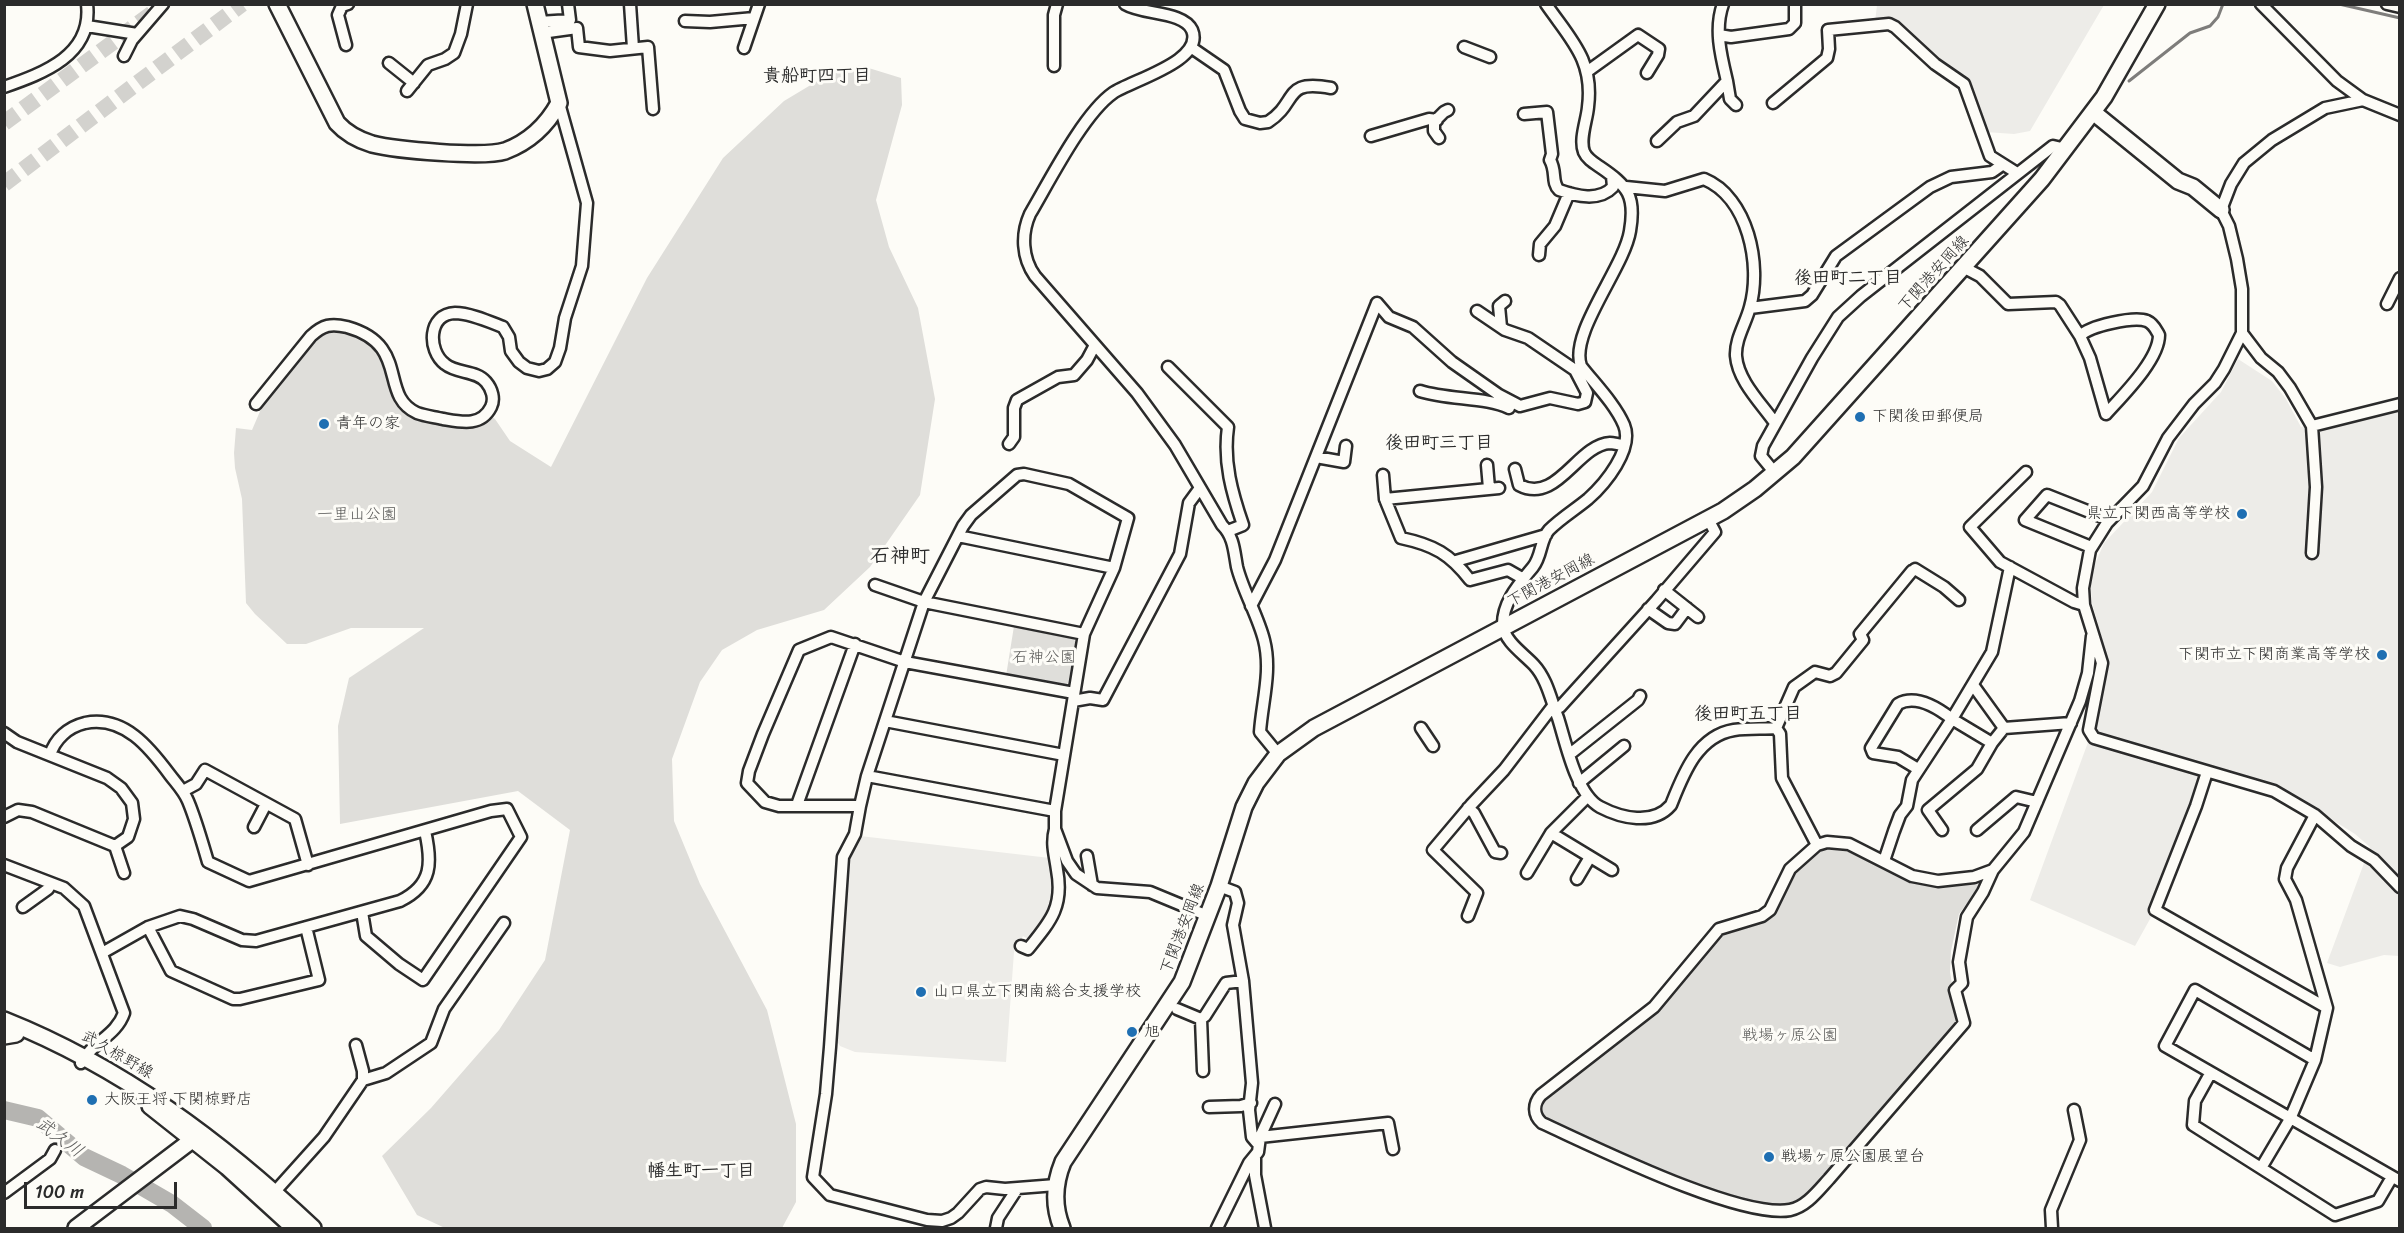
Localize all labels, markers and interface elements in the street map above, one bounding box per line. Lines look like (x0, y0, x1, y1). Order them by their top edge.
district label: 貴船町四丁目 (763, 65, 871, 87)
street label: 下関港安岡線 (1895, 232, 1973, 316)
district label: 後田町二丁目 (1794, 267, 1902, 289)
place label: 下関後田郵便局 (1872, 407, 1984, 427)
marker: 下関後田郵便局 (1853, 410, 1867, 424)
place label: 青年の家 (336, 414, 400, 434)
marker: 青年の家 (317, 417, 331, 431)
district label: 後田町三丁目 (1385, 432, 1493, 454)
place label: 県立下関西高等学校 (2086, 504, 2230, 524)
park label: 一里山公園 (317, 505, 397, 525)
marker: 県立下関西高等学校 (2235, 507, 2249, 521)
district label: 石神町 (870, 545, 930, 569)
street label: 下関港安岡線 (1504, 550, 1598, 612)
place label: 下関市立下関商業高等学校 (2178, 645, 2370, 665)
park label: 石神公園 (1012, 648, 1076, 668)
marker: 下関市立下関商業高等学校 (2375, 648, 2389, 662)
district label: 後田町五丁目 (1694, 703, 1802, 725)
street label: 下関港安岡線 (1157, 881, 1209, 977)
place label: 山口県立下関南総合支援学校 (933, 982, 1141, 1002)
marker: 山口県立下関南総合支援学校 (914, 985, 928, 999)
place label: 旭 (1144, 1022, 1160, 1042)
marker: 旭 (1125, 1025, 1139, 1039)
park label: 戦場ヶ原公園 (1742, 1026, 1838, 1046)
street label: 武久椋野線 (78, 1027, 156, 1083)
place label: 大阪王将 下関椋野店 (104, 1090, 252, 1110)
marker: 大阪王将 下関椋野店 (85, 1093, 99, 1107)
water label: 武久川 (31, 1113, 87, 1163)
place label: 戦場ヶ原公園展望台 (1781, 1147, 1925, 1167)
marker: 戦場ヶ原公園展望台 (1762, 1150, 1776, 1164)
district label: 幡生町一丁目 (647, 1160, 755, 1182)
scale bar (27, 1170, 180, 1208)
text: 100 m (35, 1176, 84, 1208)

